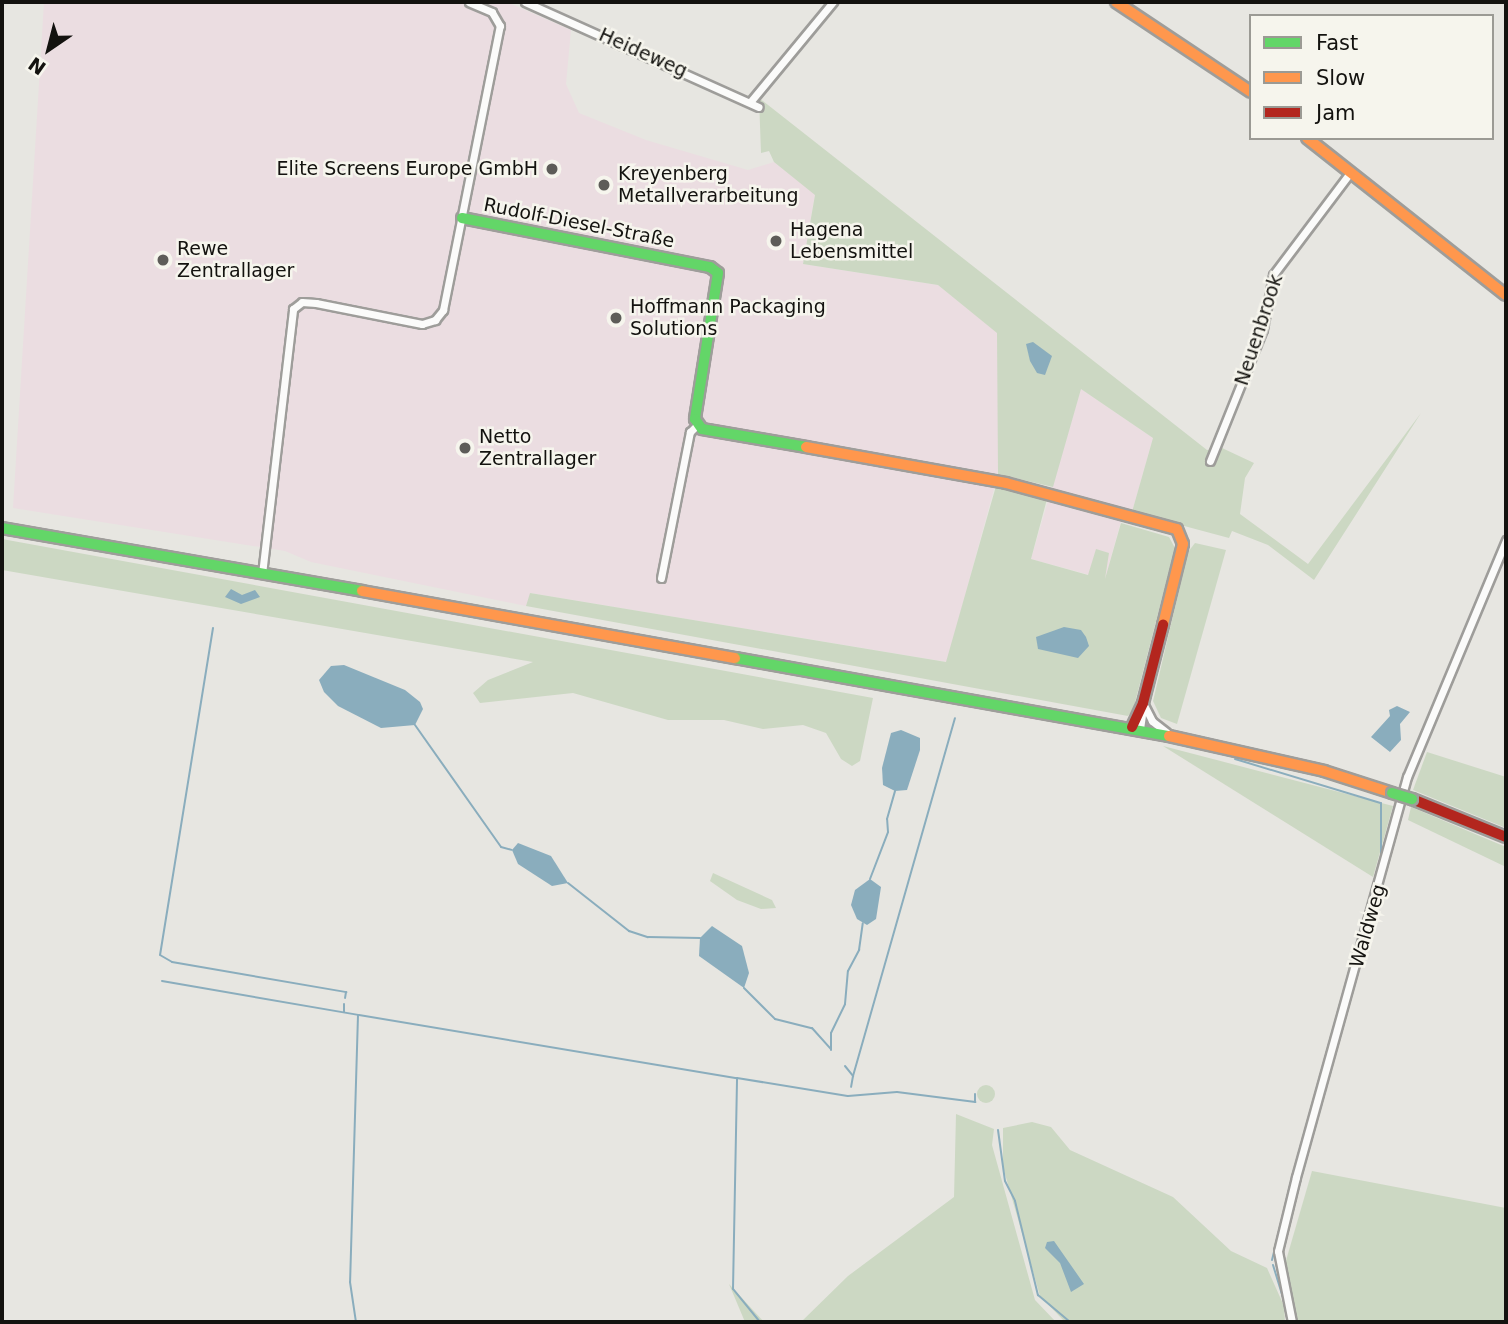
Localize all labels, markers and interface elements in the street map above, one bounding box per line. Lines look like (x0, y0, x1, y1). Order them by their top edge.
north arrow (14, 14, 84, 84)
legend (1249, 14, 1494, 140)
street label: Heideweg (595, 23, 691, 83)
text: Fast (1316, 31, 1358, 55)
text: N (24, 53, 50, 80)
text: Slow (1316, 66, 1365, 90)
text: Jam (1316, 101, 1356, 125)
place label: Elite Screens Europe GmbH (277, 158, 538, 180)
marker: Elite Screens Europe GmbH (544, 161, 560, 177)
place label: Kreyenberg Metallverarbeitung (618, 163, 799, 207)
marker: Kreyenberg Metallverarbeitung (596, 177, 612, 193)
street label: Rudolf-Diesel-Straße (482, 193, 676, 253)
place label: Hagena Lebensmittel (790, 219, 913, 263)
marker: Hagena Lebensmittel (768, 233, 784, 249)
place label: Rewe Zentrallager (177, 238, 294, 282)
marker: Rewe Zentrallager (155, 252, 171, 268)
street label: Neuenbrook (1230, 272, 1288, 388)
place label: Hoffmann Packaging Solutions (630, 296, 826, 340)
marker: Hoffmann Packaging Solutions (608, 310, 624, 326)
place label: Netto Zentrallager (479, 426, 596, 470)
marker: Netto Zentrallager (457, 440, 473, 456)
street label: Waldweg (1345, 882, 1391, 970)

